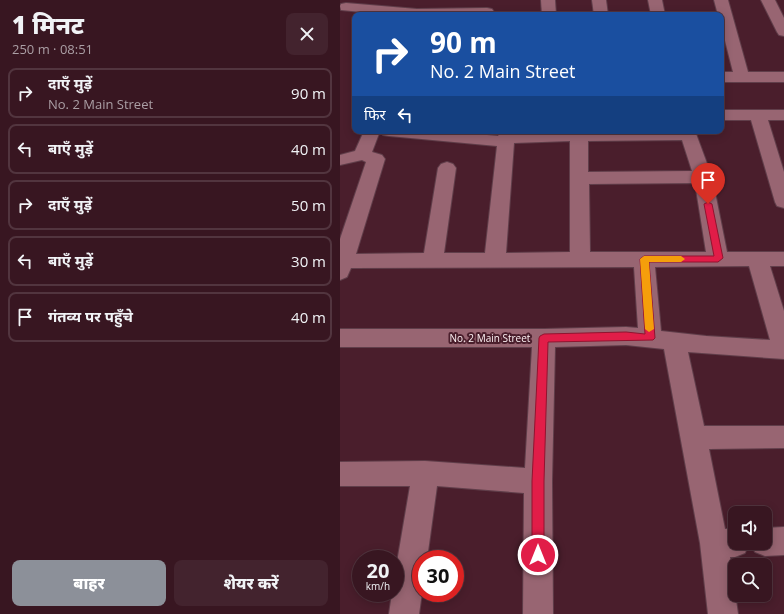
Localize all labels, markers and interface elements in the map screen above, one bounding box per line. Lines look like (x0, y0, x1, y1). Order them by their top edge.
text: 1 मिनट (12, 8, 84, 41)
button: close (286, 13, 328, 55)
text: 90 m (430, 23, 497, 61)
icon: right (364, 28, 416, 80)
text: 250 m · 08:51 (12, 40, 93, 58)
text: No. 2 Main Street (430, 59, 575, 83)
text: दाएँ मुड़ें (48, 73, 92, 93)
icon: right (14, 82, 36, 104)
text: 90 m (291, 83, 326, 103)
text: No. 2 Main Street (48, 95, 153, 113)
text: फिर (364, 104, 386, 124)
icon: left (394, 104, 416, 126)
icon: left (14, 138, 36, 160)
text: बाएँ मुड़ें (48, 138, 93, 158)
text: 40 m (291, 139, 326, 159)
pin (691, 163, 725, 204)
icon: arrive (697, 169, 719, 191)
icon: right (14, 194, 36, 216)
text: दाएँ मुड़ें (48, 194, 92, 214)
text: 50 m (291, 195, 326, 215)
icon: left (14, 250, 36, 272)
text: बाएँ मुड़ें (48, 250, 93, 270)
text: 30 m (291, 251, 326, 271)
icon: arrive (14, 306, 36, 328)
text: गंतव्य पर पहुँचे (48, 306, 133, 326)
text: 40 m (291, 307, 326, 327)
street label: No. 2 Main Street (450, 331, 531, 345)
map controls (728, 506, 772, 602)
button: sound (728, 506, 772, 550)
position arrow (517, 534, 559, 576)
speed limit sign: 30 (412, 550, 464, 602)
text: 20 (367, 557, 389, 584)
button: search (728, 558, 772, 602)
button: बाहर (12, 560, 166, 606)
button: शेयर करें (174, 560, 328, 606)
text: km/h (366, 579, 390, 593)

